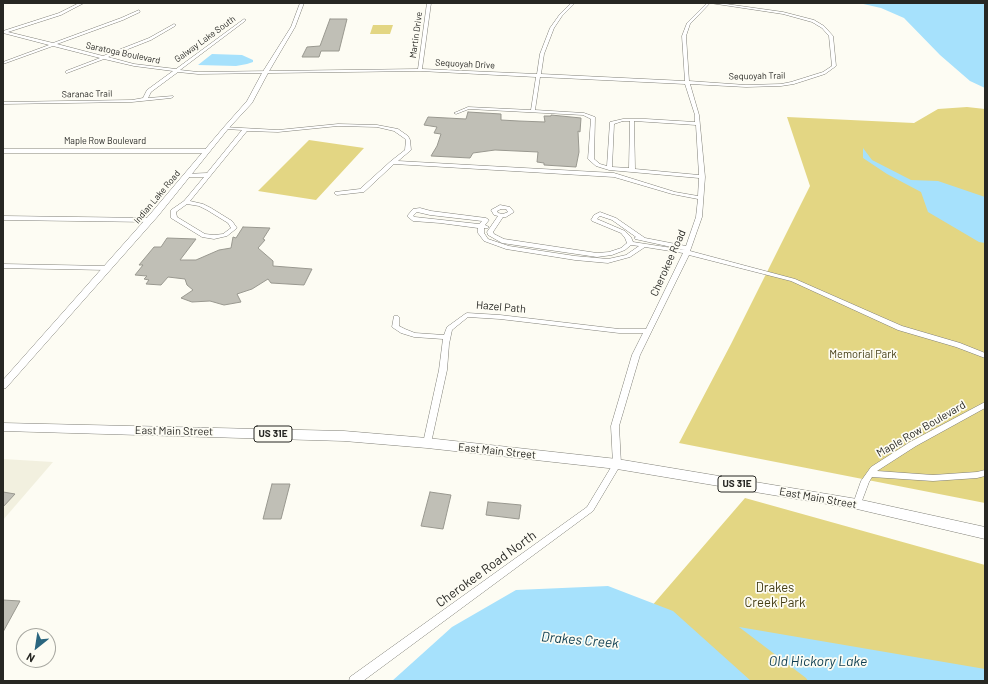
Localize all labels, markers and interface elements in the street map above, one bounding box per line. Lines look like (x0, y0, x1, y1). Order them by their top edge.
street label: Martin Drive (407, 11, 425, 59)
street label: Galway Lake South (172, 13, 238, 65)
street label: Saratoga Boulevard (85, 40, 161, 66)
street label: Sequoyah Drive (435, 57, 495, 71)
street label: Sequoyah Trail (729, 70, 785, 82)
street label: Saranac Trail (62, 88, 112, 100)
street label: Maple Row Boulevard (64, 136, 146, 146)
street label: Indian Lake Road (132, 168, 182, 226)
street label: Cherokee Road (647, 227, 689, 299)
street label: Hazel Path (475, 298, 527, 316)
park label: Memorial Park (829, 347, 897, 361)
street label: Maple Row Boulevard (874, 398, 968, 460)
street label: East Main Street (135, 424, 213, 438)
road number: US 31E (254, 426, 292, 442)
street label: East Main Street (457, 440, 537, 462)
road number: US 31E (718, 476, 756, 492)
street label: East Main Street (778, 485, 858, 511)
street label: Cherokee Road North (433, 527, 539, 611)
park label: Drakes Creek Park (744, 580, 806, 611)
north arrow (16, 628, 56, 668)
water label: Drakes Creek (540, 628, 620, 652)
text: N (24, 651, 37, 665)
water label: Old Hickory Lake (769, 653, 867, 669)

